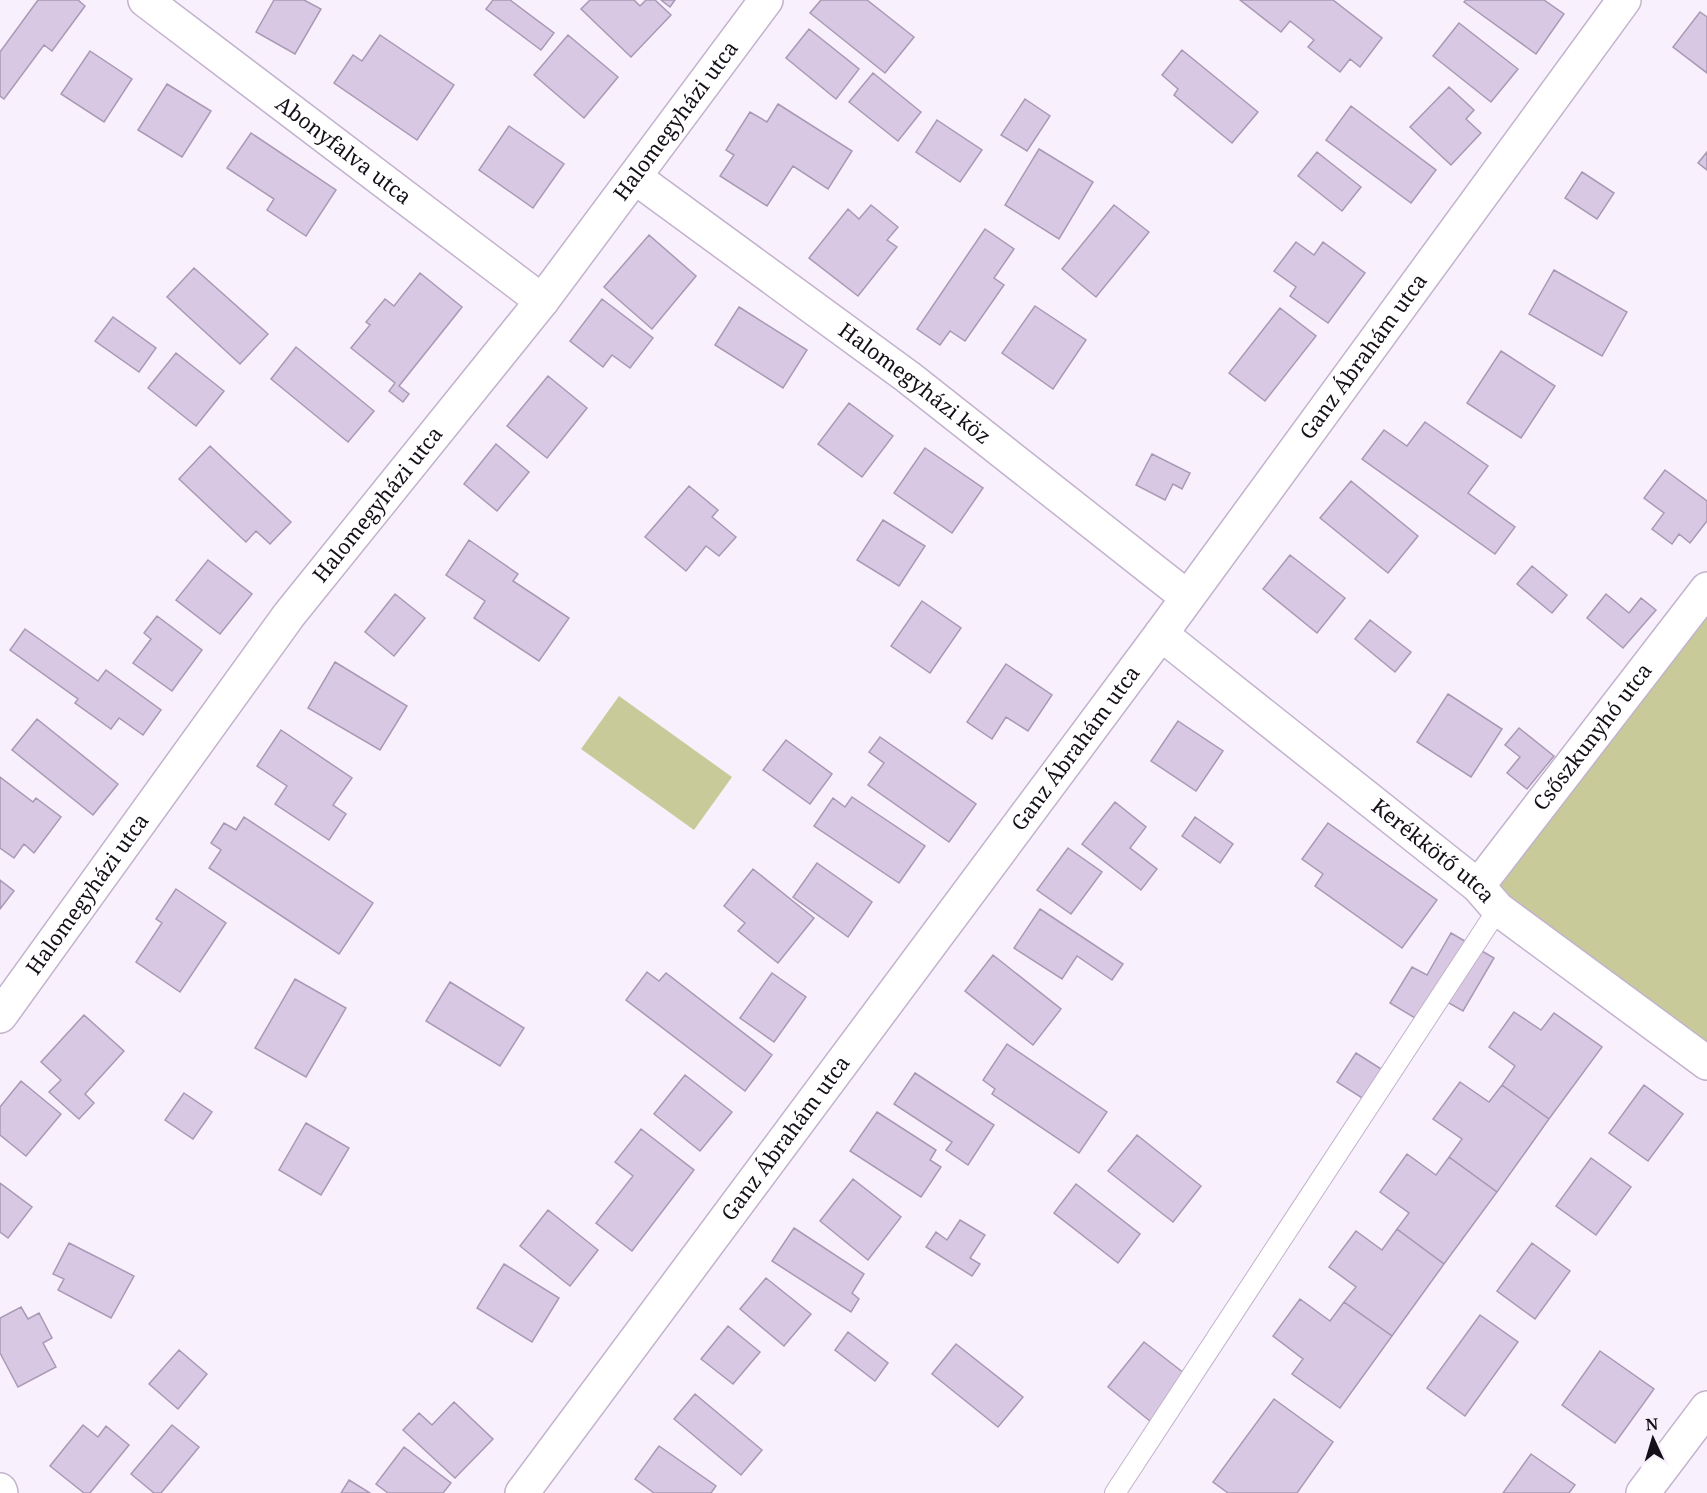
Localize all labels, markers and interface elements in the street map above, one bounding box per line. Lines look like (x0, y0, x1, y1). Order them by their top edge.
street label: Halomegyházi utca (607, 35, 744, 206)
street label: Abonyfalva utca (270, 89, 418, 210)
street label: Ganz Ábrahám utca (1293, 267, 1433, 445)
street label: Halomegyházi köz (833, 316, 997, 450)
street label: Halomegyházi utca (306, 420, 448, 588)
street label: Csőszkunyhó utca (1526, 657, 1658, 816)
street label: Ganz Ábrahám utca (1004, 660, 1146, 836)
street label: Kerékkötő utca (1366, 792, 1501, 908)
street label: Halomegyházi utca (19, 807, 155, 980)
street label: Ganz Ábrahám utca (714, 1050, 856, 1226)
north arrow (1623, 1409, 1683, 1469)
text: N (1645, 1413, 1659, 1435)

